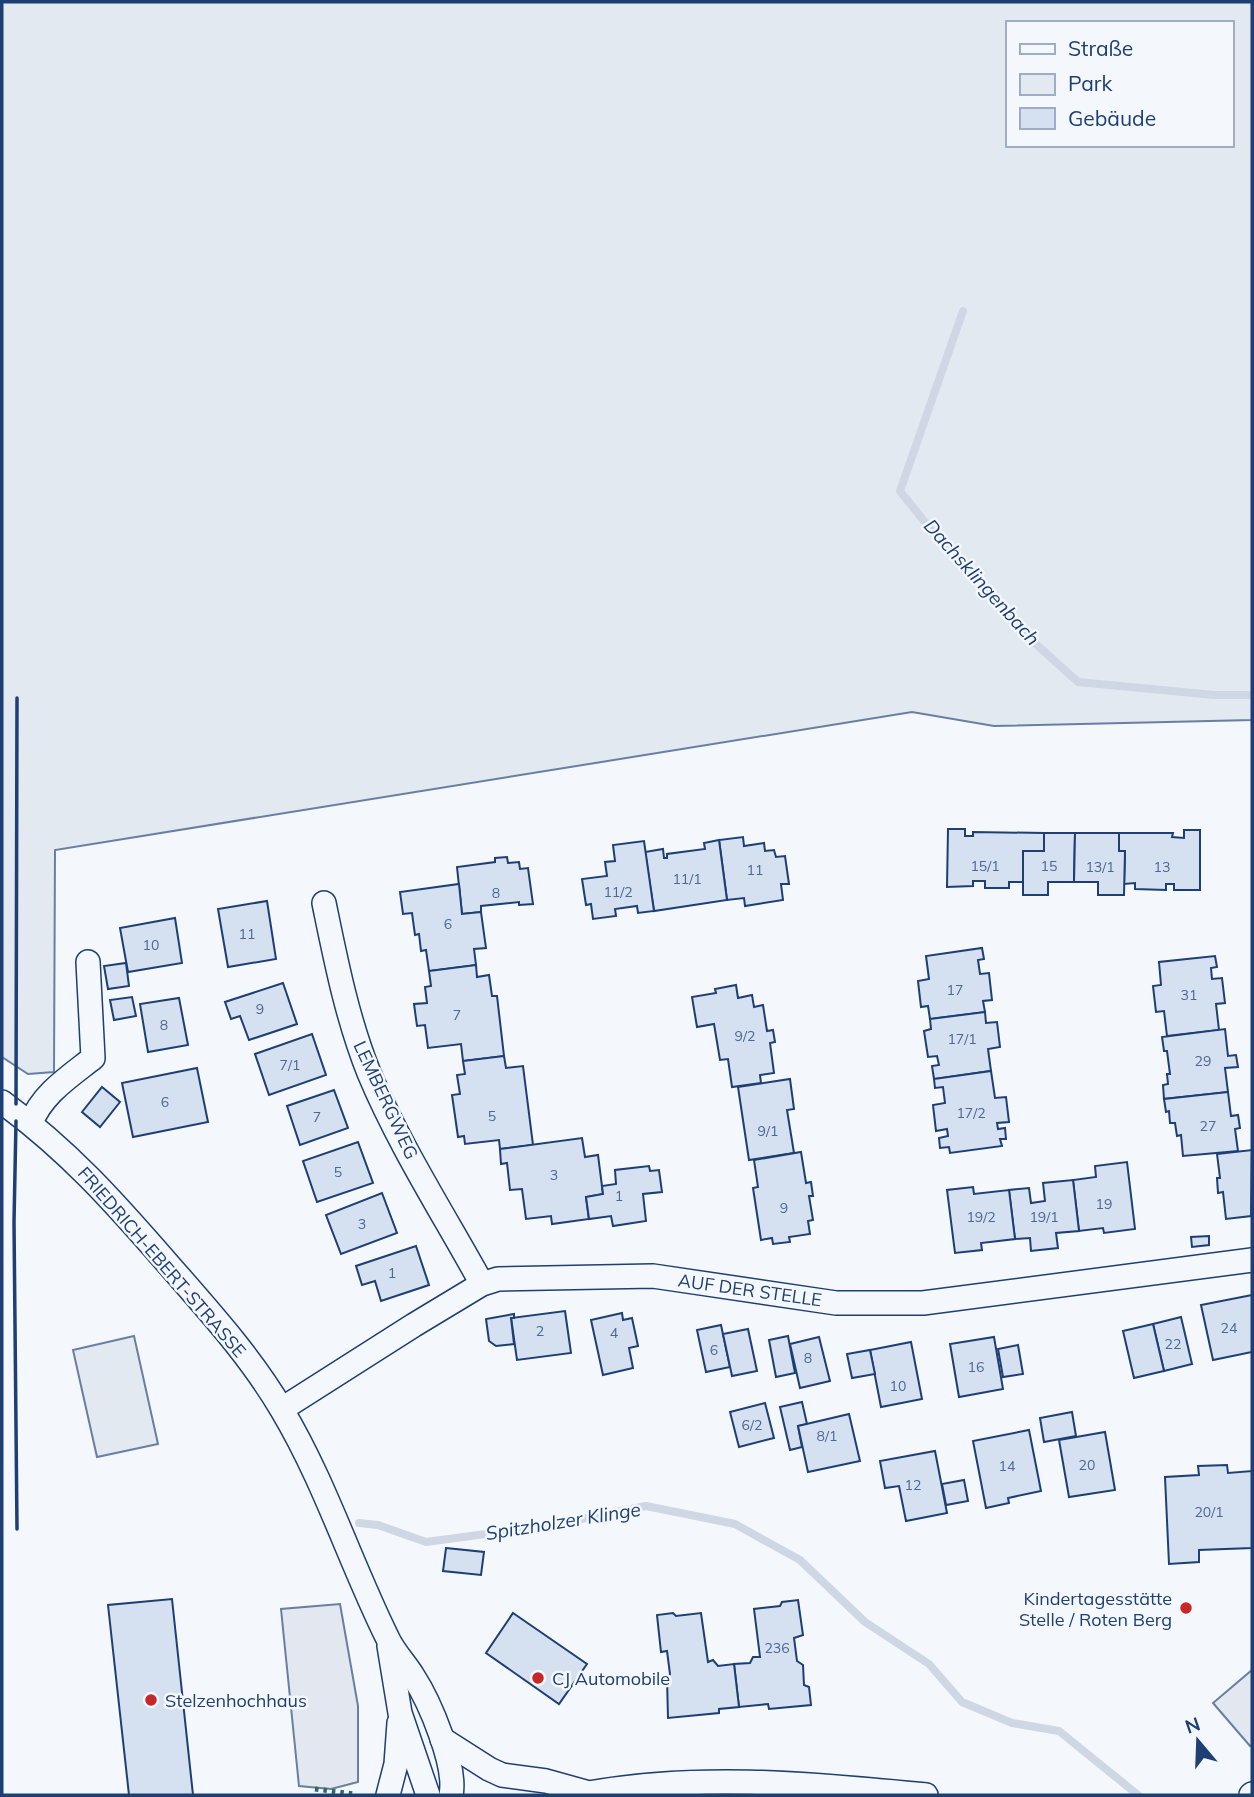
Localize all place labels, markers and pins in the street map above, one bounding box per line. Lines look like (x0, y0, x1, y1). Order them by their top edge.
place label: Kindertagesstätte Stelle / Roten Berg (1019, 1587, 1172, 1631)
marker: Kindertagesstätte Stelle / Roten Berg (1178, 1600, 1194, 1616)
place label: CJ Automobile (552, 1667, 670, 1690)
marker: CJ Automobile (530, 1670, 546, 1686)
place label: Stelzenhochhaus (165, 1689, 307, 1712)
marker: Stelzenhochhaus (143, 1692, 159, 1708)

